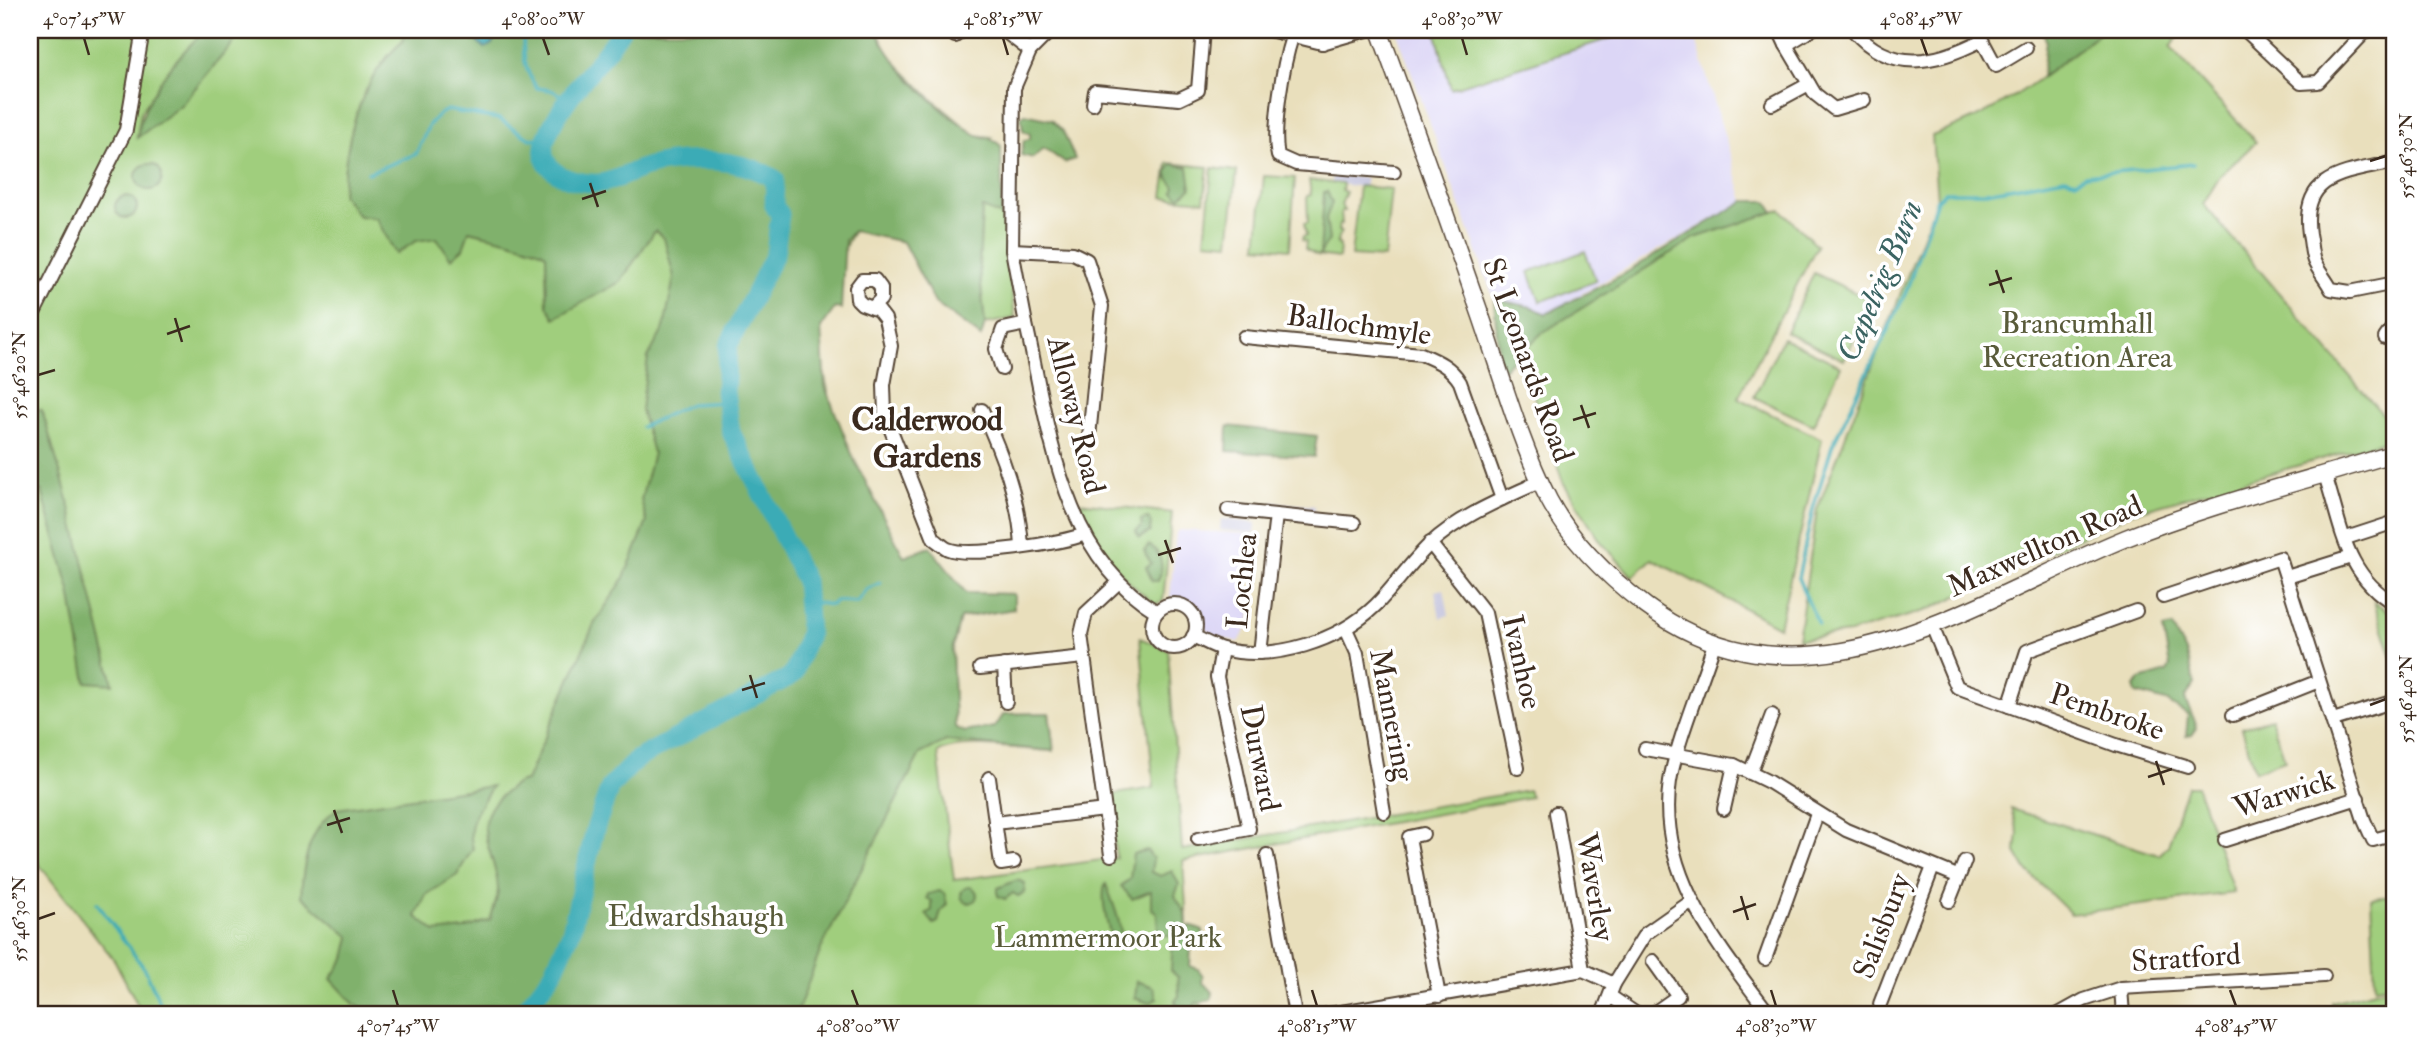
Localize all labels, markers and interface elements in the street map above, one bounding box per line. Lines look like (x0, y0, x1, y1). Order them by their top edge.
text: 4°07'45"W (43, 8, 126, 31)
text: 4°08'00"W (502, 8, 585, 31)
text: 4°08'15"W (964, 8, 1043, 31)
text: 4°08'30"W (1422, 8, 1503, 31)
text: 4°08'45"W (1880, 8, 1963, 31)
text: 55°46'30"N (2395, 113, 2418, 199)
water label: Capelrig Burn (1828, 194, 1932, 368)
street label: St Leonards Road (1474, 253, 1582, 467)
street label: Ballochmyle (1284, 297, 1434, 353)
park label: Brancumhall Recreation Area (1982, 305, 2173, 376)
text: 55°46'20"N (8, 331, 31, 419)
street label: Alloway Road (1038, 331, 1114, 498)
district label: Calderwood Gardens (851, 400, 1003, 477)
street label: Maxwellton Road (1942, 486, 2148, 605)
street label: Lochlea (1219, 530, 1266, 631)
street label: Ivanhoe (1493, 612, 1551, 712)
street label: Mannering (1361, 646, 1423, 786)
text: 55°46'40"N (2395, 655, 2418, 743)
street label: Pembroke (2045, 675, 2169, 749)
street label: Durward (1232, 702, 1288, 815)
street label: Warwick (2228, 761, 2339, 827)
street label: Waverley (1567, 829, 1623, 945)
street label: Salisbury (1845, 868, 1919, 984)
text: 55°46'30"N (8, 876, 31, 962)
park label: Edwardshaugh (607, 898, 785, 935)
park label: Lammermoor Park (994, 919, 1222, 956)
street label: Stratford (2130, 936, 2242, 980)
text: 4°07'45"W (357, 1015, 440, 1038)
text: 4°08'00"W (817, 1015, 900, 1038)
text: 4°08'15"W (1278, 1015, 1357, 1038)
text: 4°08'30"W (1736, 1015, 1817, 1038)
text: 4°08'45"W (2195, 1015, 2278, 1038)

